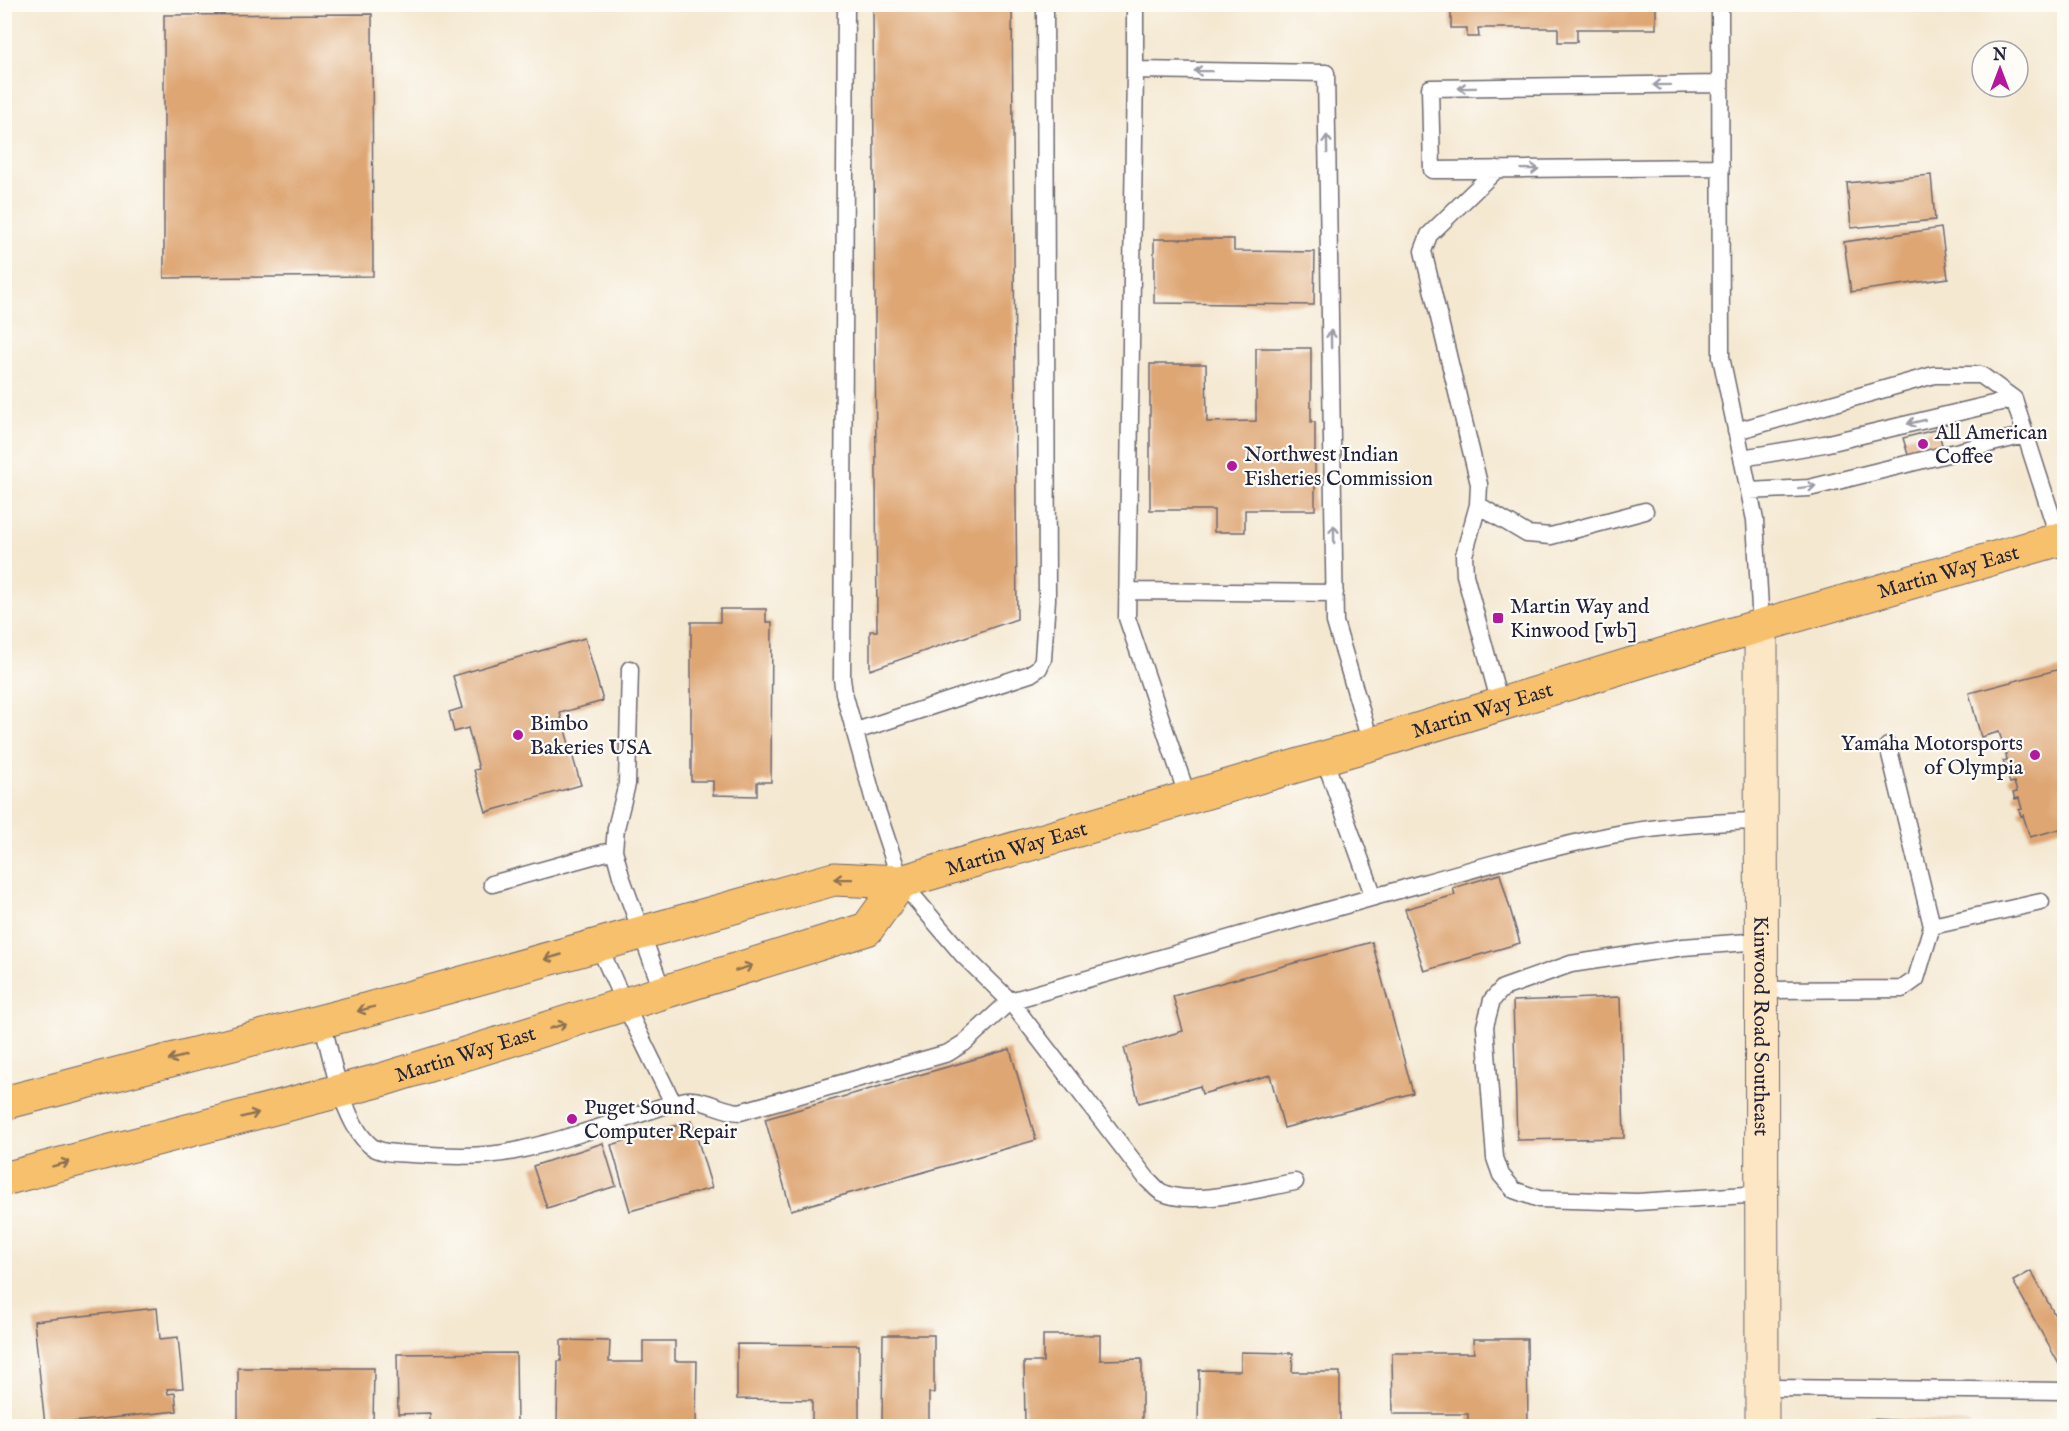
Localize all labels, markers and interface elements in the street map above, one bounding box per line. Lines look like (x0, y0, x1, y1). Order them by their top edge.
north arrow (1970, 39, 2030, 99)
text: N (1992, 46, 2007, 66)
one-way arrow (1193, 65, 1213, 77)
one-way arrow (1652, 79, 1672, 90)
one-way arrow (1457, 82, 1477, 93)
one-way arrow (1322, 135, 1333, 155)
one-way arrow (1519, 163, 1539, 175)
one-way arrow (1325, 330, 1337, 350)
one-way arrow (1907, 417, 1926, 428)
place label: All American Coffee (1934, 420, 2048, 471)
marker: All American Coffee (1916, 437, 1930, 451)
place label: Northwest Indian Fisheries Commission (1244, 442, 1433, 493)
marker: Northwest Indian Fisheries Commission (1225, 459, 1239, 473)
one-way arrow (1797, 482, 1816, 493)
one-way arrow (1328, 525, 1340, 545)
street label: Martin Way East (1875, 540, 2022, 606)
place label: Martin Way and Kinwood [wb] (1510, 594, 1650, 645)
marker: Martin Way and Kinwood [wb] (1491, 611, 1505, 625)
street label: Martin Way East (1409, 677, 1556, 746)
place label: Bimbo Bakeries USA (530, 711, 652, 762)
marker: Bimbo Bakeries USA (511, 728, 525, 742)
place label: Yamaha Motorsports of Olympia (1841, 731, 2024, 782)
marker: Yamaha Motorsports of Olympia (2028, 748, 2042, 762)
street label: Martin Way East (943, 816, 1091, 883)
one-way arrow (833, 873, 853, 885)
street label: Kinwood Road Southeast (1746, 916, 1774, 1136)
one-way arrow (544, 952, 563, 963)
one-way arrow (734, 962, 753, 973)
one-way arrow (356, 1004, 375, 1016)
one-way arrow (548, 1020, 567, 1031)
street label: Martin Way East (392, 1021, 539, 1090)
one-way arrow (168, 1053, 187, 1065)
place label: Puget Sound Computer Repair (584, 1095, 737, 1146)
one-way arrow (240, 1109, 259, 1120)
marker: Puget Sound Computer Repair (565, 1112, 579, 1126)
one-way arrow (51, 1158, 70, 1170)

